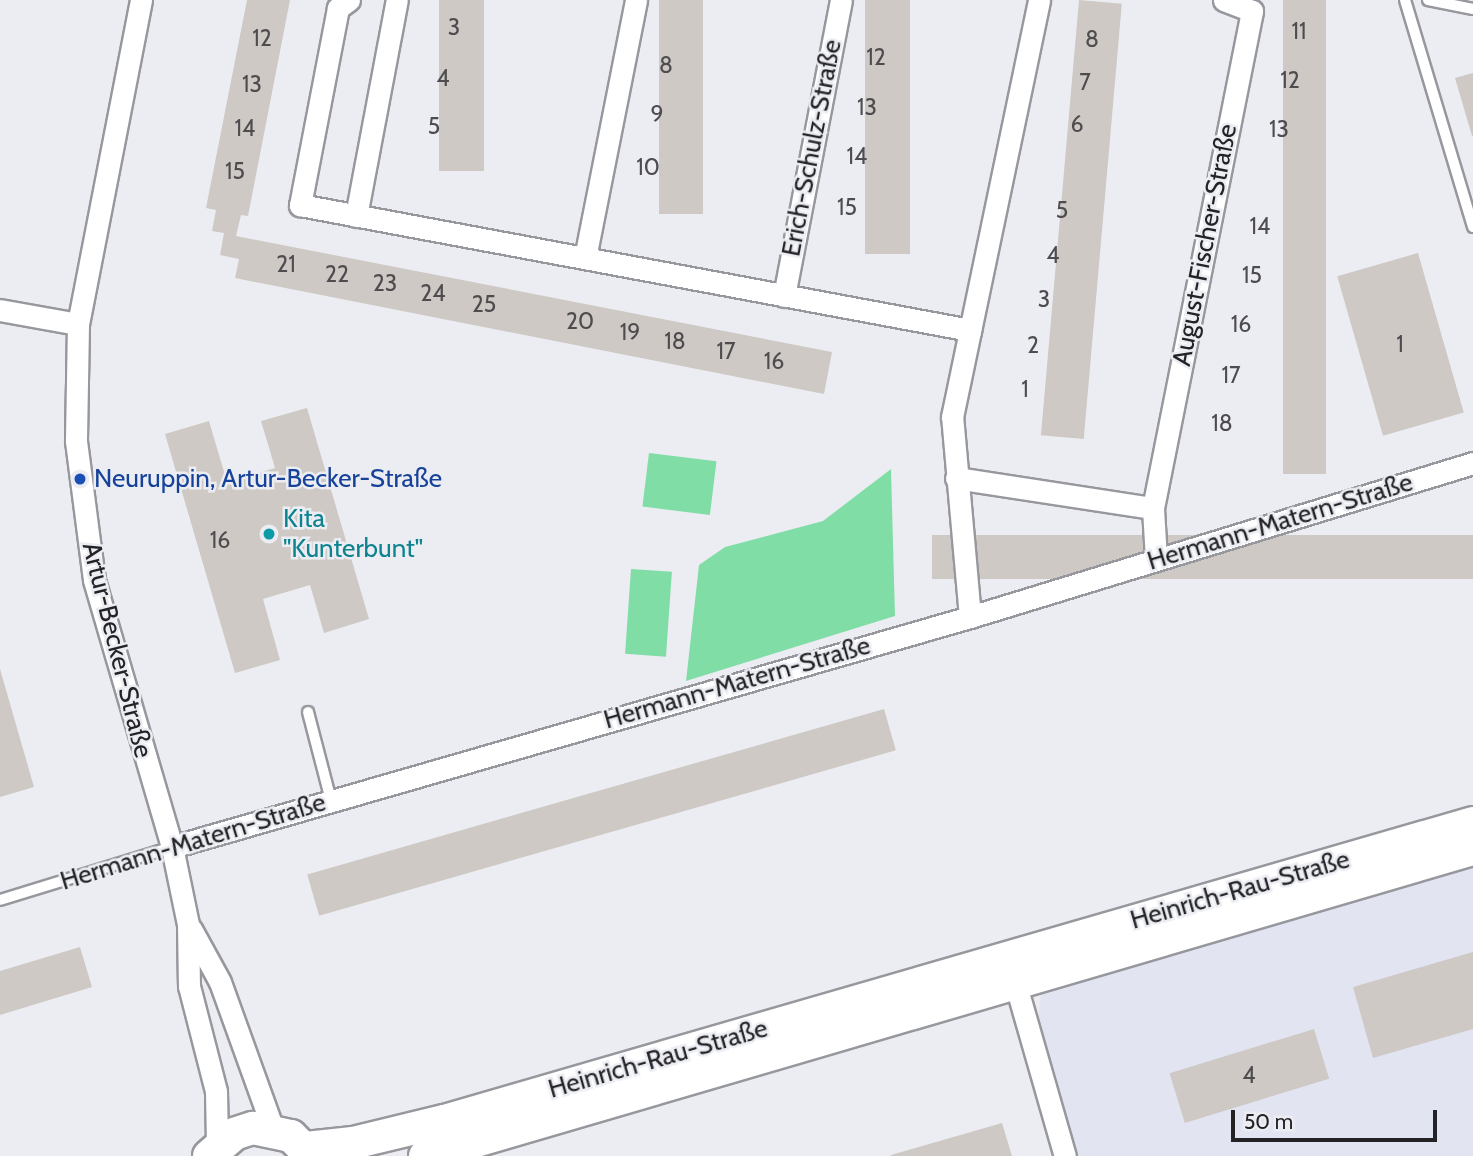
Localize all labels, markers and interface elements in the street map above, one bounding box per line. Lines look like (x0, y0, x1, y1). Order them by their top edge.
house number: 3 (448, 13, 460, 41)
house number: 11 (1292, 17, 1306, 45)
house number: 12 (252, 24, 272, 52)
house number: 8 (1085, 25, 1099, 53)
street label: Erich-Schulz-Straße (776, 37, 848, 259)
house number: 12 (866, 43, 886, 71)
house number: 8 (659, 51, 673, 79)
house number: 4 (436, 64, 450, 92)
house number: 12 (1280, 66, 1300, 94)
house number: 7 (1079, 68, 1091, 96)
house number: 13 (242, 70, 262, 98)
house number: 13 (857, 93, 877, 121)
house number: 9 (650, 100, 664, 128)
house number: 6 (1070, 110, 1084, 138)
house number: 5 (428, 112, 440, 140)
house number: 14 (235, 114, 255, 142)
house number: 13 (1269, 115, 1289, 143)
street label: August-Fischer-Straße (1166, 121, 1244, 369)
house number: 14 (847, 142, 867, 170)
house number: 10 (636, 153, 660, 181)
house number: 15 (225, 157, 245, 185)
house number: 15 (837, 193, 857, 221)
house number: 5 (1056, 196, 1068, 224)
house number: 14 (1250, 212, 1270, 240)
house number: 4 (1046, 241, 1060, 269)
house number: 21 (276, 250, 296, 278)
house number: 22 (325, 260, 349, 288)
house number: 15 (1242, 261, 1262, 289)
house number: 23 (373, 269, 397, 297)
house number: 24 (420, 279, 446, 307)
house number: 3 (1038, 285, 1050, 313)
house number: 25 (472, 290, 496, 318)
house number: 20 (566, 307, 594, 335)
house number: 16 (1231, 310, 1251, 338)
house number: 19 (620, 318, 640, 346)
house number: 18 (664, 327, 686, 355)
house number: 1 (1396, 330, 1404, 358)
house number: 2 (1027, 331, 1039, 359)
house number: 17 (716, 337, 736, 365)
house number: 16 (764, 347, 784, 375)
house number: 17 (1221, 361, 1241, 389)
house number: 1 (1021, 375, 1029, 403)
house number: 18 (1211, 409, 1233, 437)
place label: Neuruppin, Artur-Becker-Straße (94, 463, 442, 495)
street label: Hermann-Matern-Straße (1144, 467, 1416, 577)
marker: Neuruppin, Artur-Becker-Straße (72, 471, 88, 487)
place label: Kita "Kunterbunt" (283, 503, 423, 564)
house number: 16 (210, 526, 230, 554)
marker: Kita "Kunterbunt" (261, 526, 277, 542)
street label: Artur-Becker-Straße (75, 539, 159, 761)
street label: Hermann-Matern-Straße (600, 630, 874, 736)
street label: Hermann-Matern-Straße (57, 787, 329, 897)
street label: Heinrich-Rau-Straße (1127, 844, 1353, 936)
street label: Heinrich-Rau-Straße (545, 1013, 771, 1105)
house number: 4 (1242, 1061, 1256, 1089)
scale bar (1235, 1096, 1442, 1140)
text: 50 m (1244, 1109, 1293, 1134)

